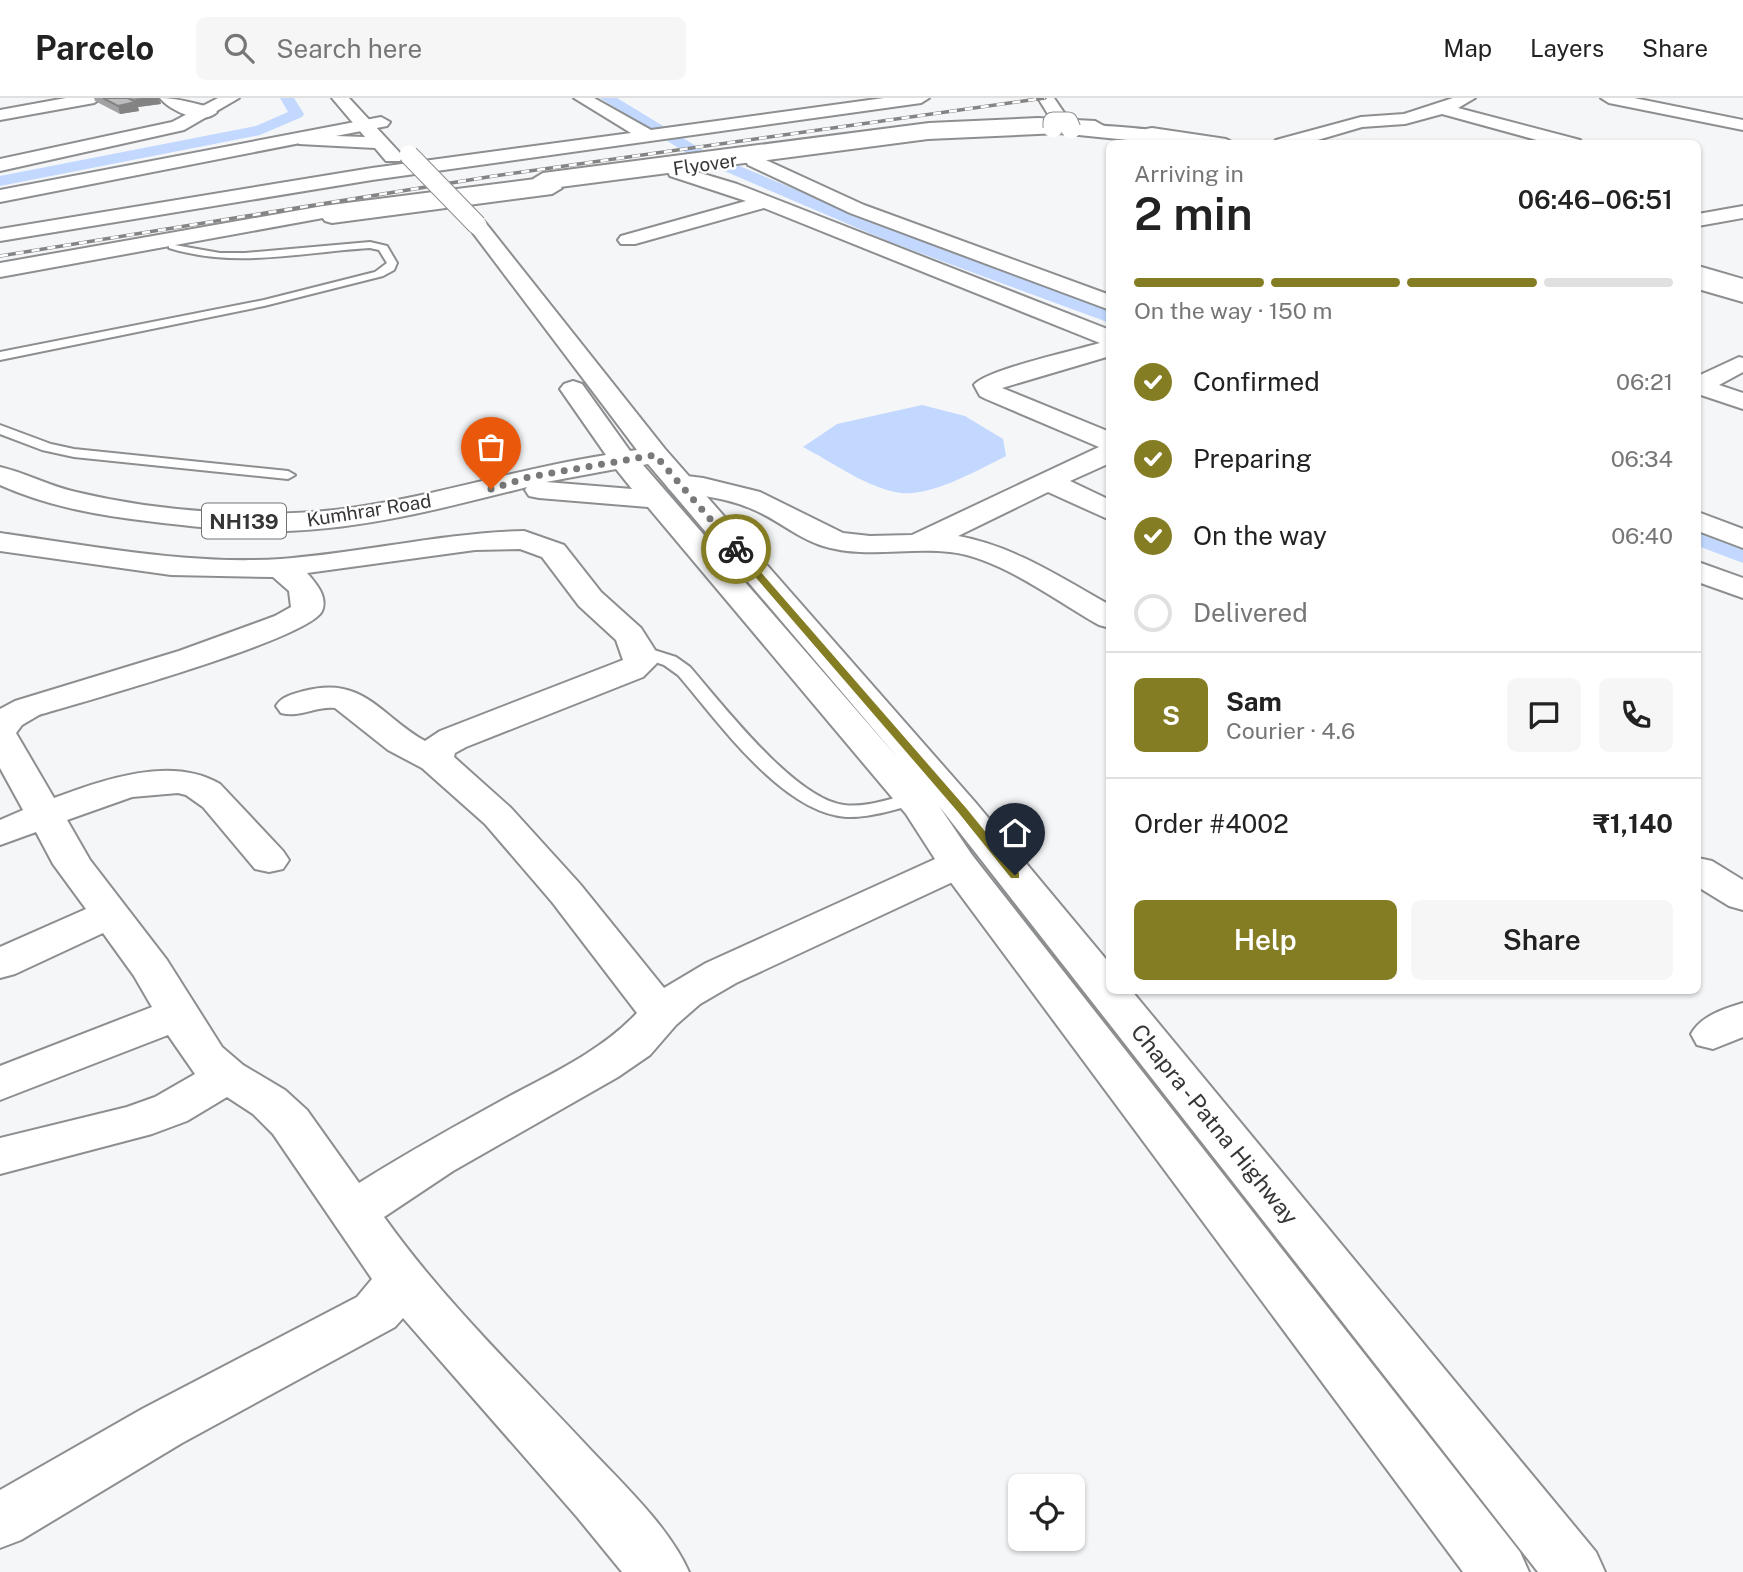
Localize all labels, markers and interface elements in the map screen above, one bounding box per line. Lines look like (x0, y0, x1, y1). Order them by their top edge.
search box (196, 17, 686, 80)
text: Parcelo (35, 29, 154, 67)
icon: search (220, 29, 258, 67)
text: Search here (276, 33, 422, 64)
text: Map (1443, 34, 1492, 62)
text: Layers (1530, 34, 1604, 62)
text: Share (1642, 34, 1708, 62)
street label: Flyover (671, 149, 739, 179)
text: Arriving in (1134, 160, 1244, 187)
text: 06:46–06:51 (1518, 184, 1673, 215)
text: 2 min (1134, 186, 1253, 240)
text: On the way · 150 m (1134, 297, 1332, 324)
icon: check (1134, 363, 1172, 401)
text: Confirmed (1193, 366, 1320, 397)
text: 06:21 (1616, 368, 1673, 395)
pin (461, 417, 521, 489)
icon: bag (472, 428, 510, 466)
icon: check (1134, 440, 1172, 478)
text: Preparing (1193, 443, 1312, 474)
text: 06:34 (1611, 445, 1673, 472)
street label: Kumhrar Road (305, 489, 433, 531)
road number: NH139 (202, 504, 286, 538)
courier (701, 514, 771, 584)
icon: check (1134, 517, 1172, 555)
text: On the way (1193, 520, 1327, 551)
text: 06:40 (1611, 522, 1673, 549)
icon: bike (717, 530, 755, 568)
text: Delivered (1193, 597, 1308, 628)
button: chat (1507, 678, 1581, 752)
button: phone (1599, 678, 1673, 752)
text: Sam (1226, 686, 1282, 717)
text: S (1162, 700, 1180, 731)
text: Courier · 4.6 (1226, 717, 1355, 744)
pin (985, 803, 1045, 875)
text: Order #4002 (1134, 808, 1289, 839)
text: ₹1,140 (1593, 808, 1673, 839)
icon: home (996, 814, 1034, 852)
button: Help (1134, 900, 1397, 980)
button: Share (1411, 900, 1673, 980)
street label: Chapra - Patna Highway (1126, 1018, 1304, 1230)
map controls (1008, 1474, 1085, 1551)
button: locate (1008, 1474, 1085, 1551)

